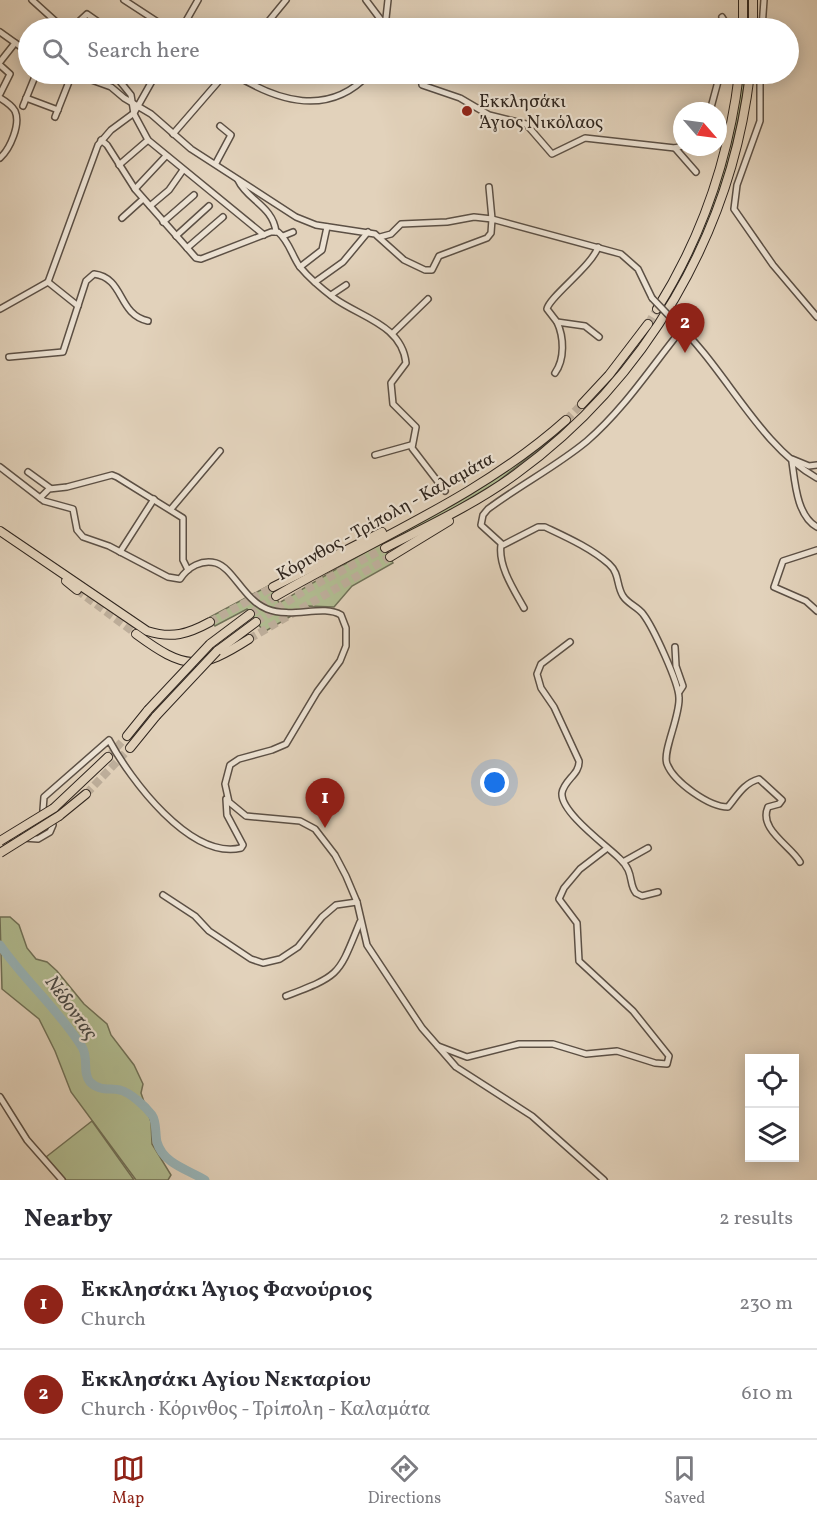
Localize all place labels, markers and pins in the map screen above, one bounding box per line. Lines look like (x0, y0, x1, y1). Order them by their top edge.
place label: Εκκλησάκι Άγιος Νικόλαος (479, 90, 603, 136)
marker: Εκκλησάκι Άγιος Νικόλαος (460, 104, 474, 118)
pin: 2 (666, 304, 704, 353)
pin: 1 (306, 778, 344, 828)

